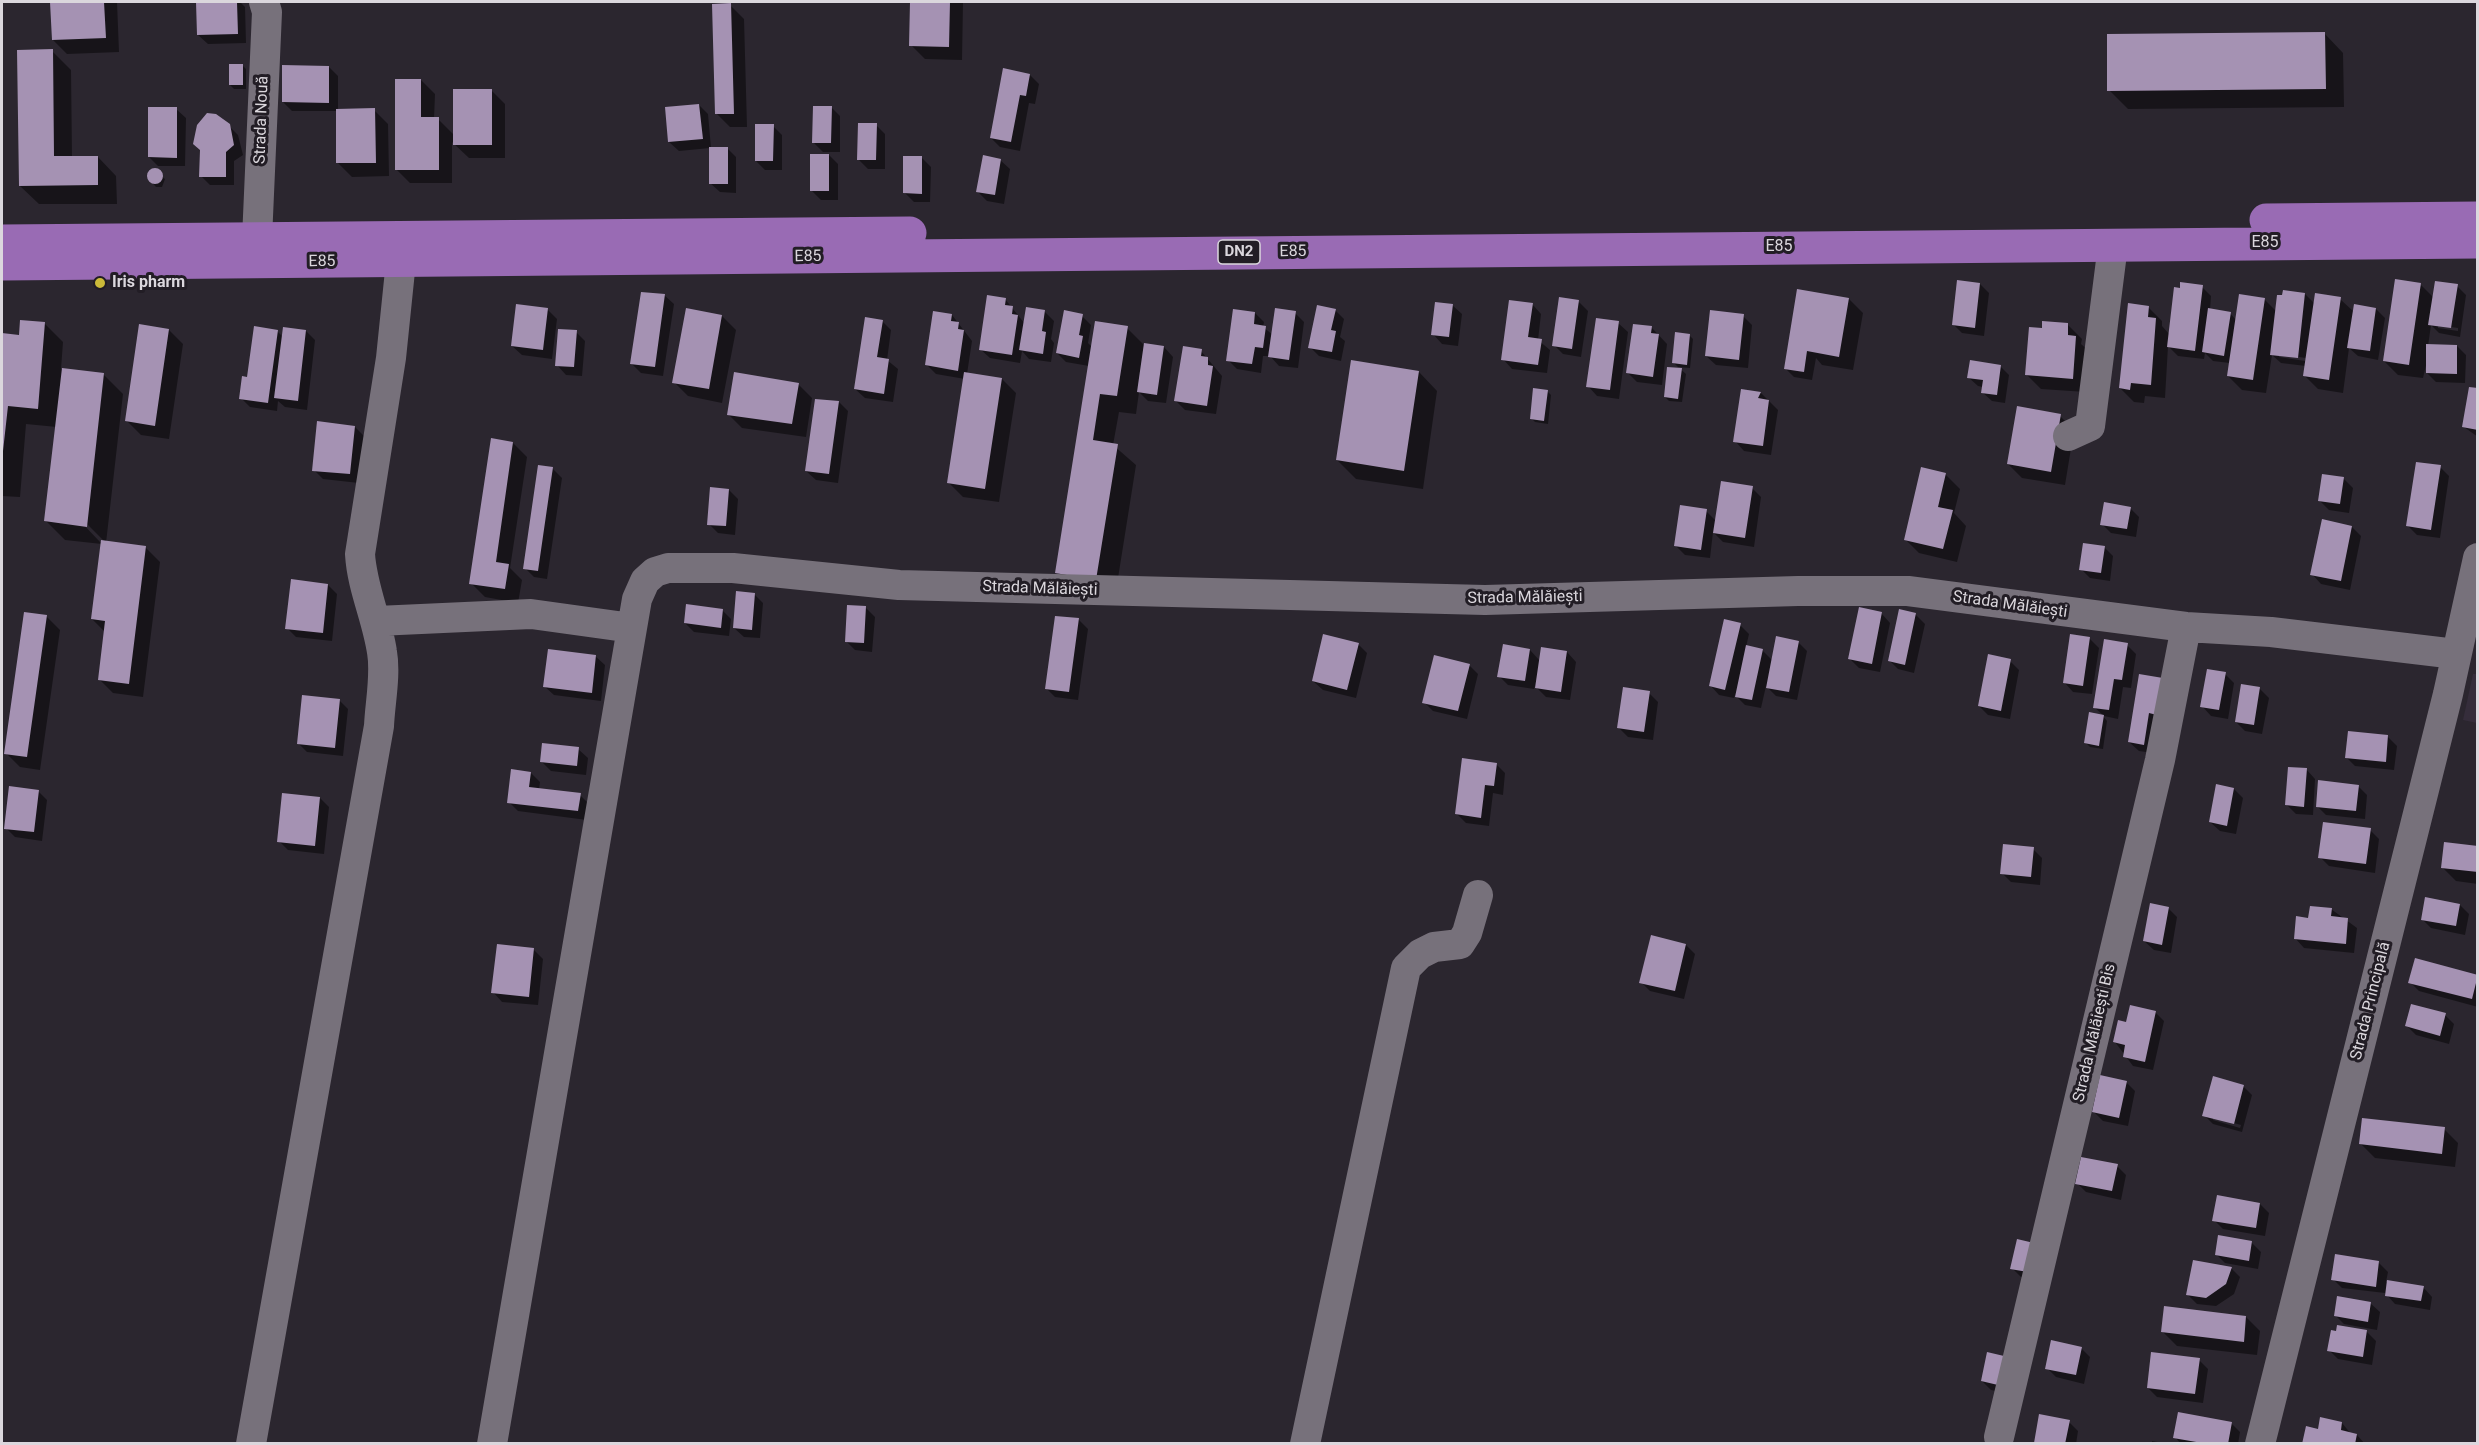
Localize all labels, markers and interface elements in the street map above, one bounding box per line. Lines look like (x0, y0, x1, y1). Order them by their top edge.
street label: Strada Nouă (251, 76, 273, 164)
street label: E85 (2251, 233, 2279, 253)
street label: E85 (1765, 237, 1793, 257)
road number: DN2 (1218, 240, 1260, 264)
street label: E85 (1279, 242, 1307, 262)
street label: E85 (794, 247, 822, 267)
street label: E85 (308, 252, 336, 272)
place label: Iris pharm (112, 273, 185, 293)
marker: Iris pharm (93, 276, 107, 290)
street label: Strada Mălăiești (982, 577, 1098, 601)
street label: Strada Mălăiești (1467, 587, 1583, 609)
street label: Strada Mălăiești (1952, 587, 2068, 623)
street label: Strada Principală (2347, 940, 2395, 1062)
street label: Strada Mălăiești Bis (2070, 962, 2120, 1104)

